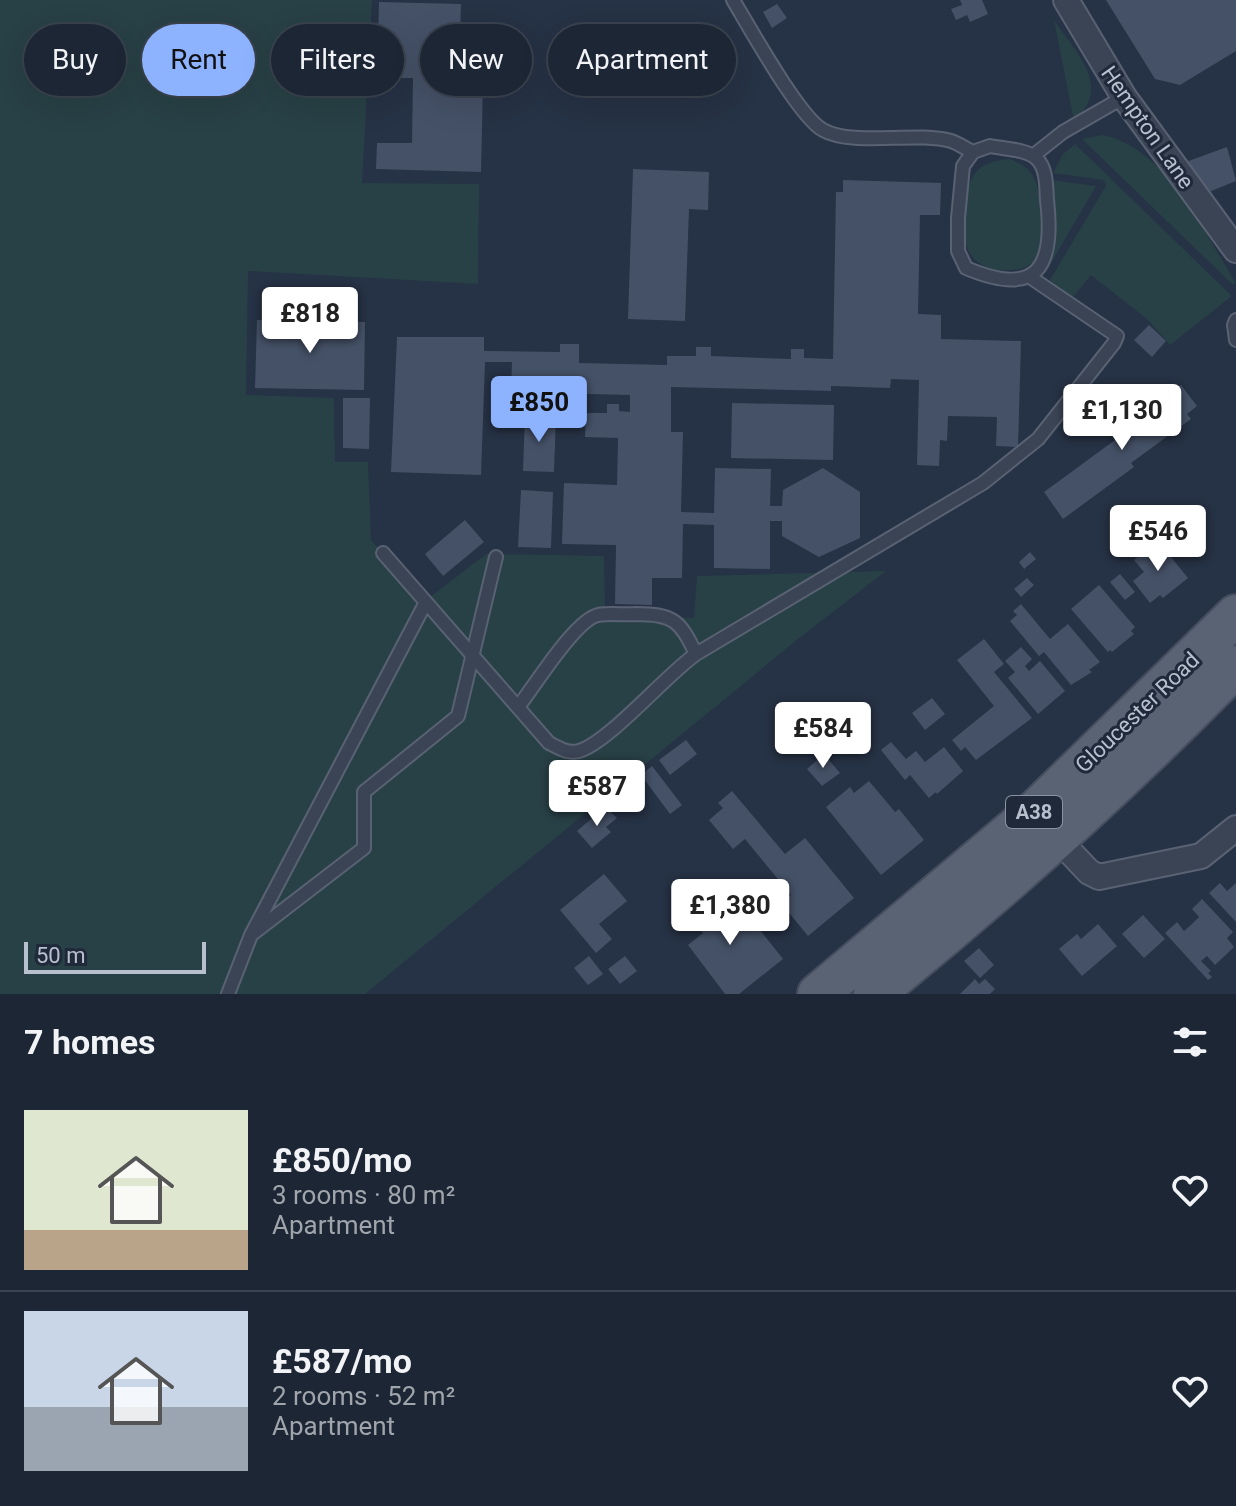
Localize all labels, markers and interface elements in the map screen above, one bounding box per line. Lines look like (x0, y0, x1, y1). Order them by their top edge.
chip: Buy (24, 24, 126, 96)
chip: Rent (142, 24, 255, 96)
chip: Filters (271, 24, 404, 96)
chip: New (420, 24, 532, 96)
chip: Apartment (548, 24, 736, 96)
street label: Hempton Lane (1096, 61, 1199, 193)
pin: £818 (263, 287, 357, 355)
text: £818 (280, 298, 340, 328)
pin: £850 (492, 376, 586, 444)
pin: £1,130 (1057, 384, 1187, 452)
text: £850 (509, 387, 569, 417)
text: £1,130 (1081, 395, 1163, 425)
pin: £546 (1111, 505, 1205, 573)
text: £546 (1128, 516, 1188, 546)
street label: Gloucester Road (1070, 647, 1204, 778)
pin: £584 (776, 702, 870, 770)
text: £584 (793, 713, 853, 743)
pin: £587 (550, 760, 644, 828)
text: £587 (567, 771, 627, 801)
road number: A38 (1006, 796, 1062, 828)
pin: £1,380 (665, 879, 795, 947)
text: £1,380 (689, 890, 771, 920)
scale bar (24, 938, 206, 974)
text: 50 m (36, 943, 85, 968)
icon: filters (1168, 1020, 1212, 1064)
text: 7 homes (24, 1022, 155, 1062)
text: £850/mo (272, 1140, 412, 1180)
icon: home (88, 1142, 184, 1238)
icon: heart (1168, 1168, 1212, 1212)
text: 3 rooms · 80 m² (272, 1180, 455, 1210)
text: Apartment (272, 1210, 395, 1240)
text: £587/mo (272, 1341, 412, 1381)
icon: home (88, 1343, 184, 1439)
icon: heart (1168, 1369, 1212, 1413)
text: 2 rooms · 52 m² (272, 1381, 455, 1411)
text: Apartment (272, 1411, 395, 1441)

